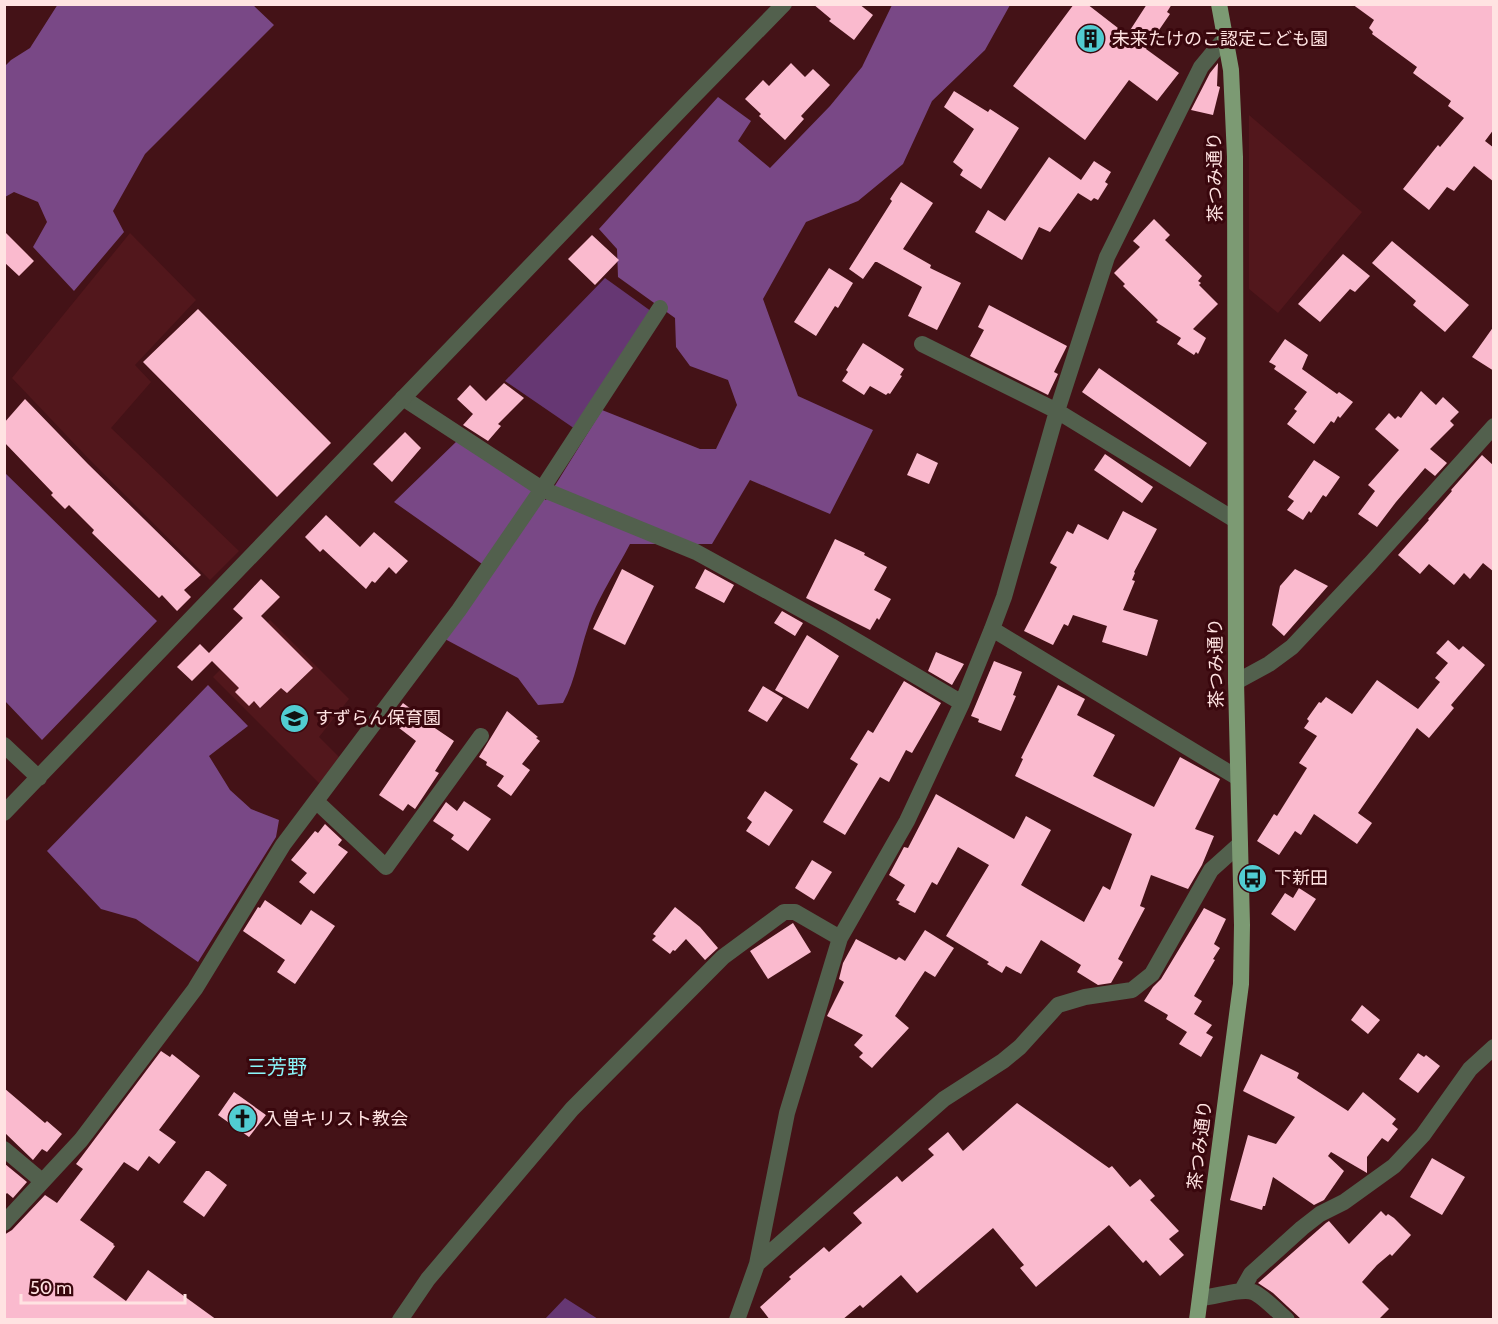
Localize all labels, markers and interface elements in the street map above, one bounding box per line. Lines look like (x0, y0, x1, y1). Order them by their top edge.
building icon: 未来たけのこ認定こども園 (1075, 23, 1107, 55)
place label: 未来たけのこ認定こども園 (1112, 28, 1328, 50)
street label: 茶つみ通り (1203, 132, 1227, 222)
street label: 茶つみ通り (1204, 618, 1228, 708)
school or university icon: すずらん保育園 (278, 702, 310, 734)
place label: すずらん保育園 (315, 707, 441, 729)
bus stop icon: 下新田 (1237, 862, 1269, 894)
place label: 下新田 (1274, 867, 1328, 889)
district label: 三芳野 (247, 1055, 307, 1079)
street label: 茶つみ通り (1184, 1099, 1216, 1191)
church icon: 入曽キリスト教会 (227, 1103, 259, 1135)
place label: 入曽キリスト教会 (264, 1108, 408, 1130)
scale bar (21, 1267, 184, 1305)
text: 50 m (30, 1277, 72, 1299)

